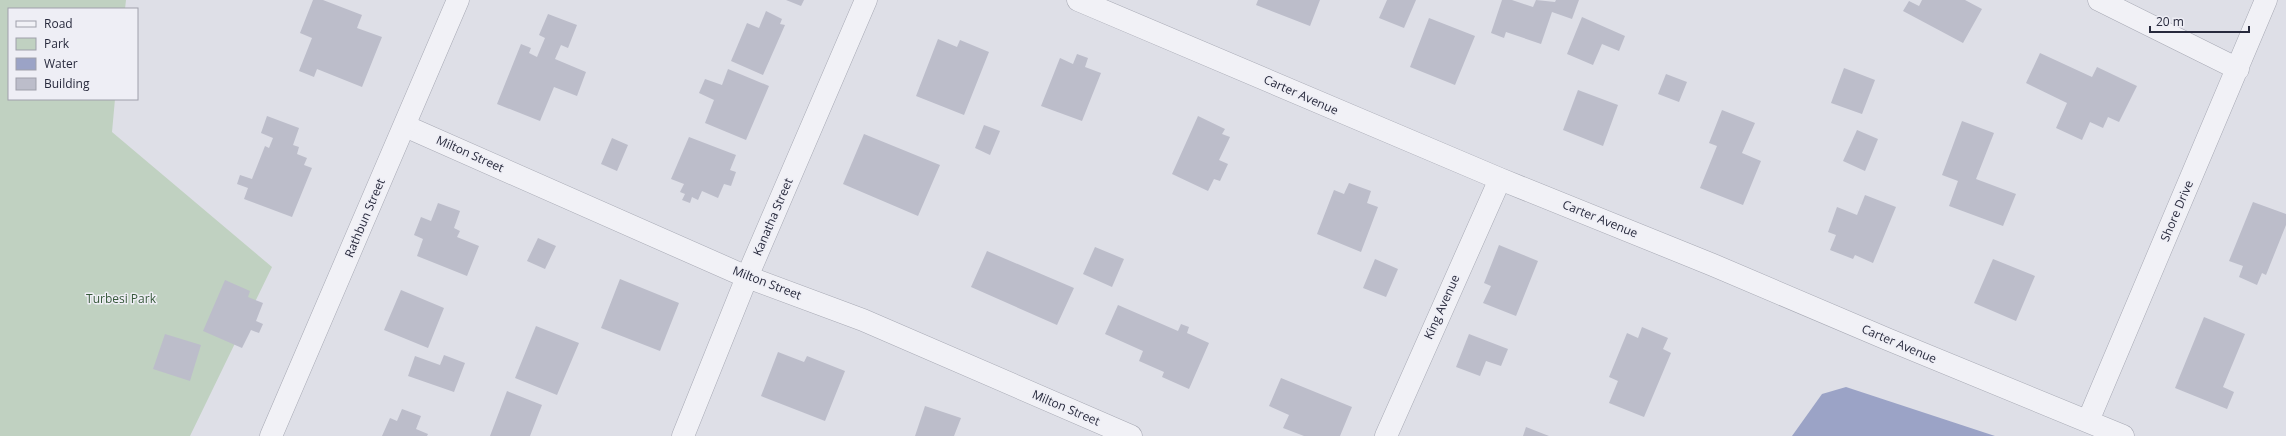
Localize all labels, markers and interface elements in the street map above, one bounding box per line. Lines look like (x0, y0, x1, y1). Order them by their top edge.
legend (8, 8, 138, 100)
scale bar (2150, 8, 2249, 34)
text: 20 m (2156, 13, 2184, 30)
text: Road (44, 15, 73, 32)
text: Park (44, 35, 70, 52)
text: Water (44, 55, 78, 72)
street label: Carter Avenue (1261, 71, 1341, 119)
text: Building (44, 75, 90, 92)
street label: Milton Street (434, 131, 507, 176)
street label: Kanatha Street (749, 175, 797, 258)
street label: Rathbun Street (340, 176, 389, 260)
street label: Shore Drive (2156, 177, 2197, 244)
street label: Carter Avenue (1560, 196, 1641, 241)
street label: Milton Street (730, 262, 804, 303)
street label: King Avenue (1420, 272, 1463, 342)
park label: Turbesi Park (86, 290, 157, 307)
street label: Carter Avenue (1859, 320, 1940, 367)
street label: Milton Street (1030, 386, 1103, 429)

